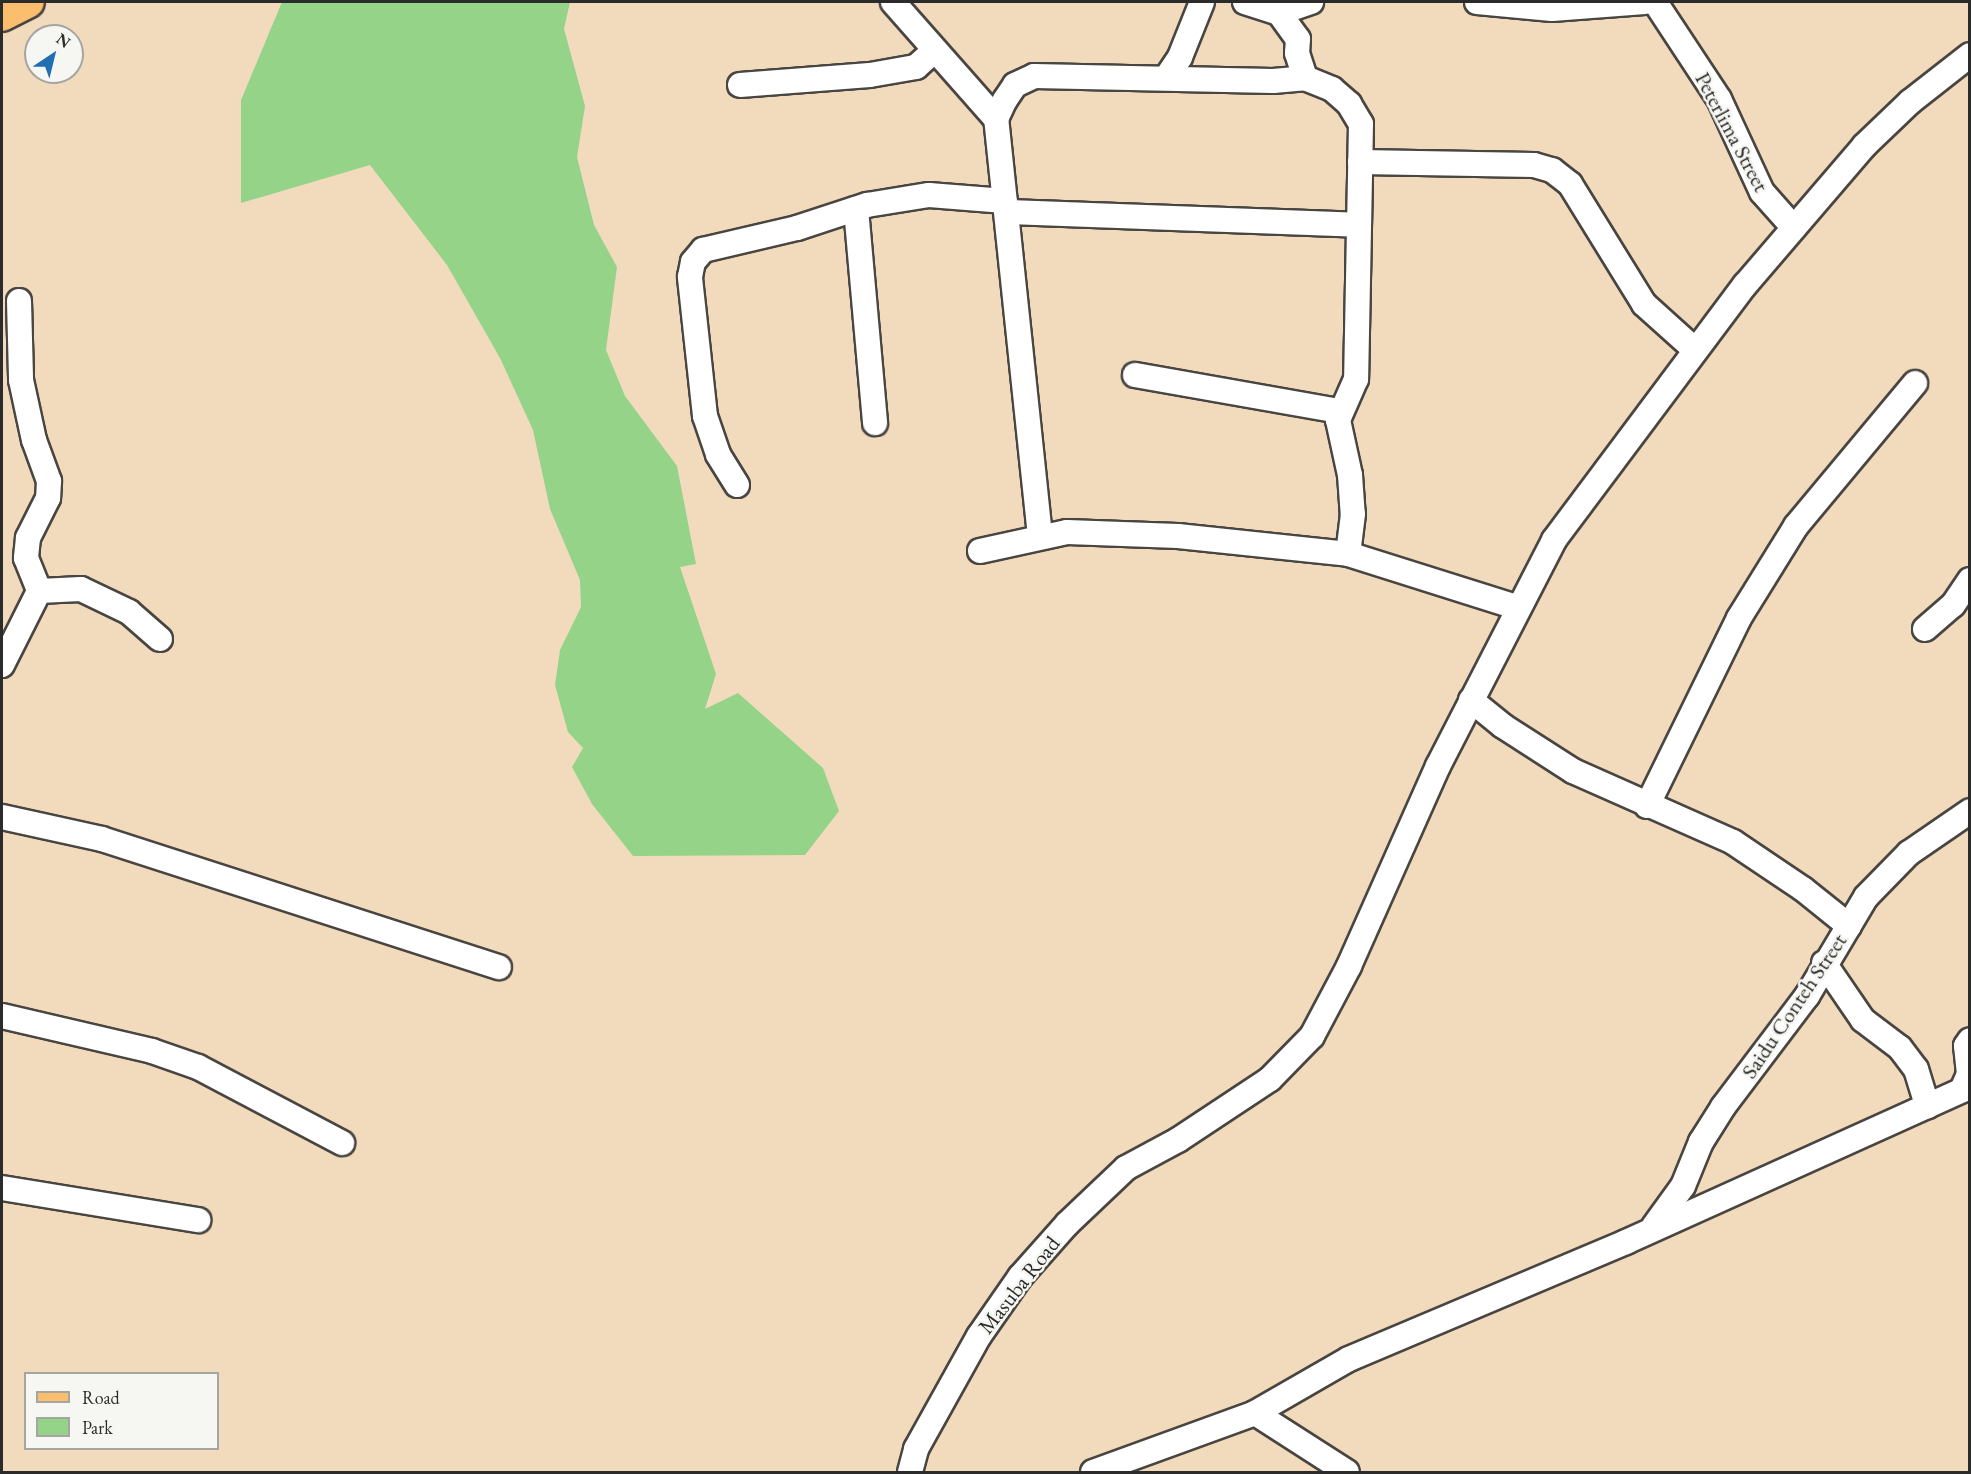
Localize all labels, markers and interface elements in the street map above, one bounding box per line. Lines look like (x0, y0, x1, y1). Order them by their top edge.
north arrow (24, 24, 84, 84)
text: N (52, 28, 75, 53)
street label: Peterlima Street (1689, 68, 1775, 196)
street label: Saidu Conteh Street (1736, 928, 1852, 1084)
street label: Masuba Road (973, 1231, 1065, 1339)
legend (24, 1372, 219, 1450)
text: Road (82, 1386, 120, 1409)
text: Park (82, 1416, 113, 1439)

